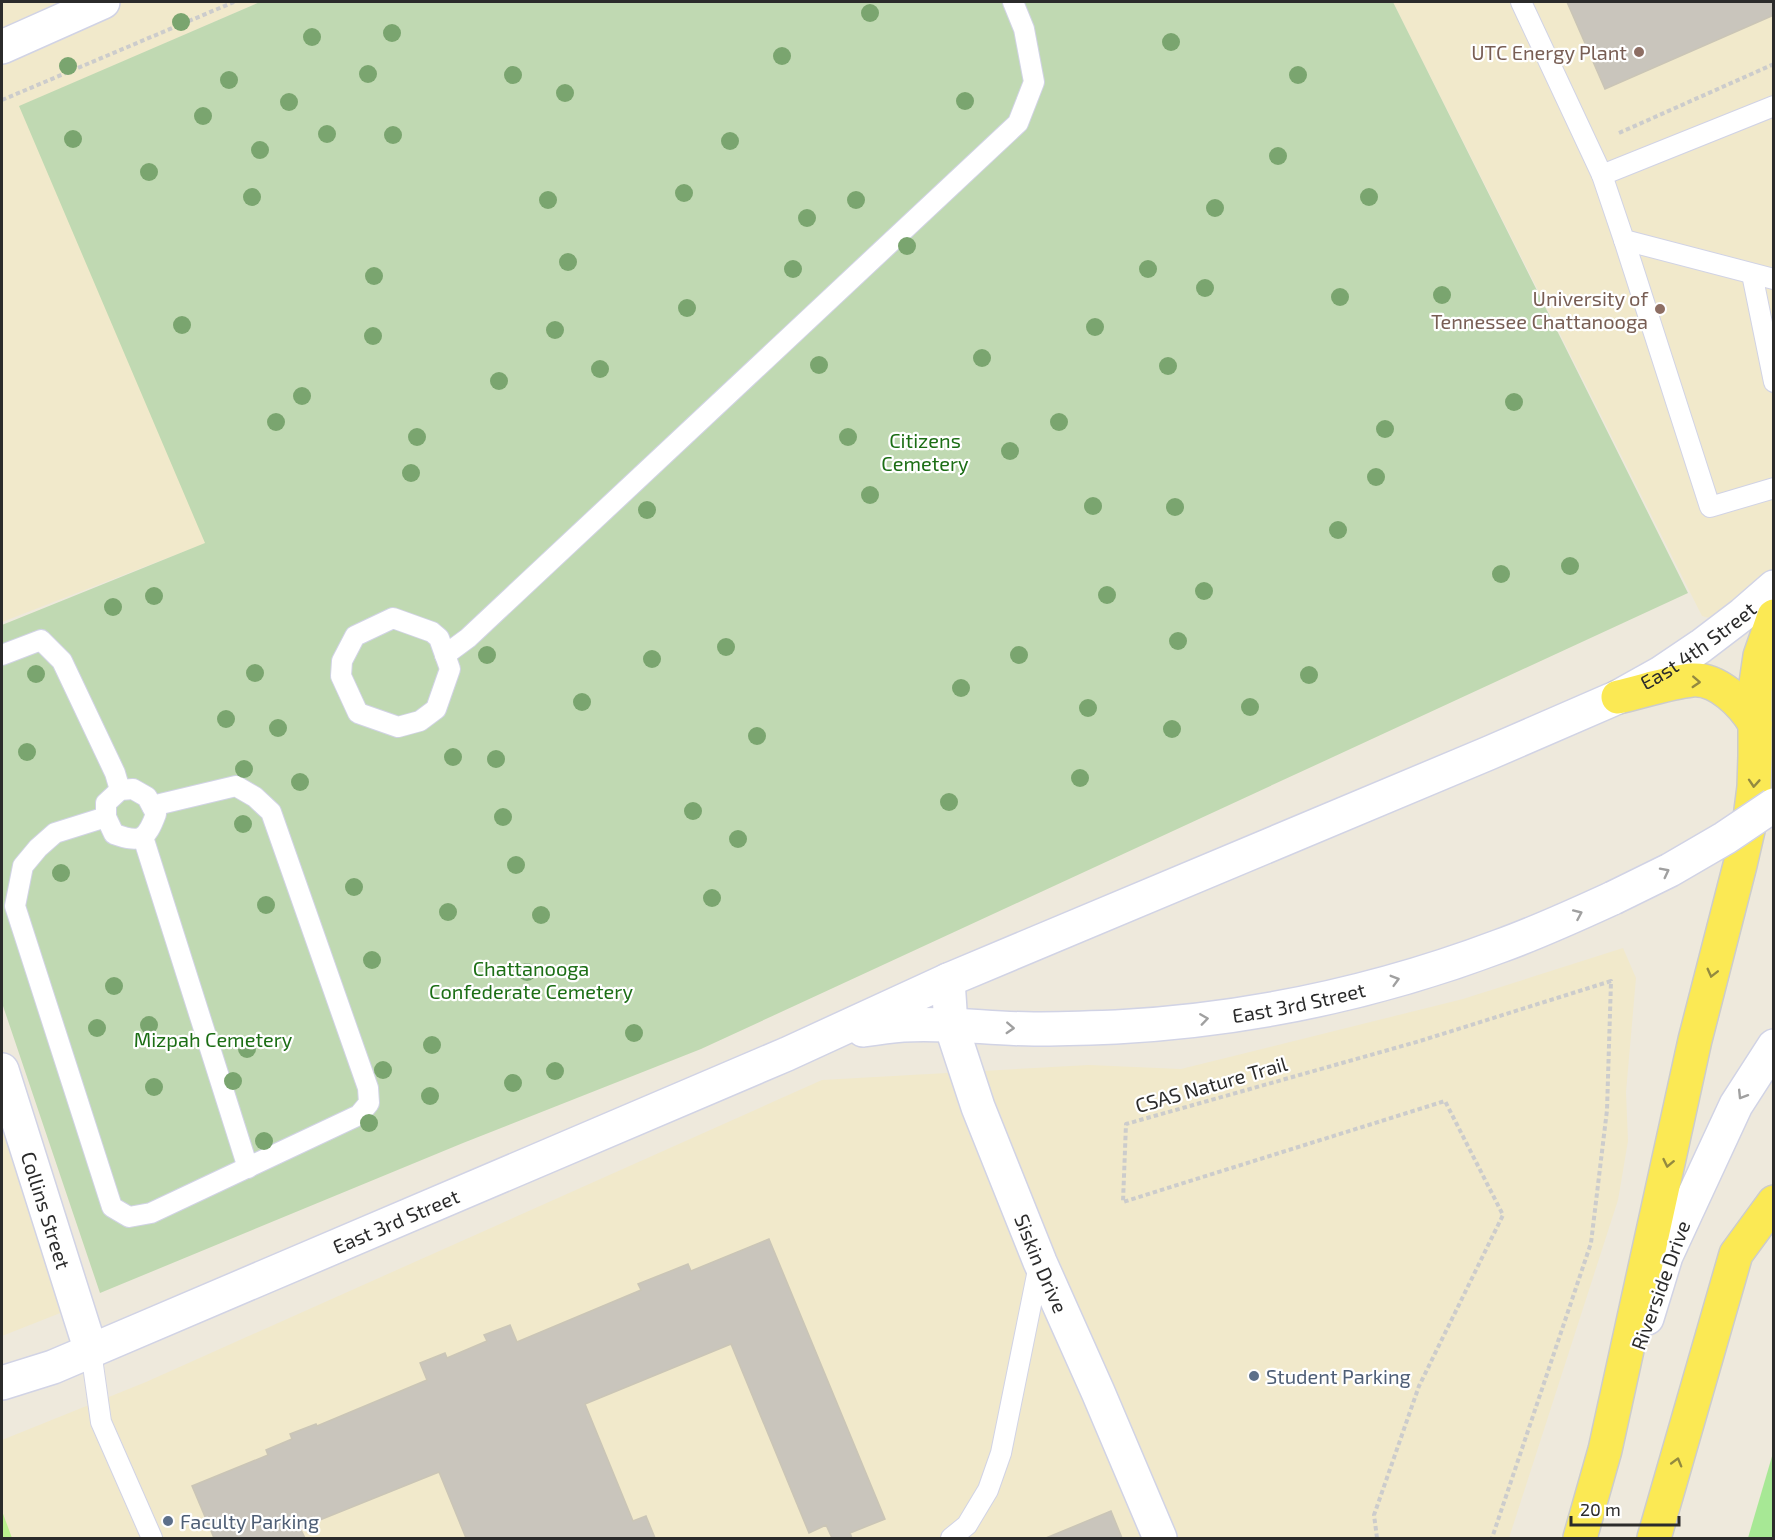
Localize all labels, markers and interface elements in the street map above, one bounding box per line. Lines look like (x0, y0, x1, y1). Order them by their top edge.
place label: UTC Energy Plant (1471, 40, 1627, 64)
marker: UTC Energy Plant (1632, 45, 1646, 59)
place label: University of Tennessee Chattanooga (1431, 286, 1648, 333)
marker: University of Tennessee Chattanooga (1653, 302, 1667, 316)
park label: Citizens Cemetery (881, 428, 969, 475)
street label: East 4th Street (1636, 596, 1761, 694)
one-way arrow (1692, 676, 1701, 689)
one-way arrow (1747, 778, 1760, 787)
one-way arrow (1659, 868, 1670, 879)
one-way arrow (1572, 909, 1583, 921)
park label: Chattanooga Confederate Cemetery (429, 956, 633, 1003)
one-way arrow (1706, 968, 1719, 978)
one-way arrow (1389, 975, 1400, 987)
street label: East 3rd Street (1231, 977, 1368, 1027)
one-way arrow (1200, 1013, 1209, 1025)
one-way arrow (1005, 1021, 1014, 1034)
park label: Mizpah Cemetery (134, 1027, 293, 1051)
street label: CSAS Nature Trail (1132, 1051, 1290, 1117)
one-way arrow (1738, 1089, 1750, 1099)
street label: Collins Street (17, 1149, 76, 1272)
one-way arrow (1662, 1158, 1675, 1168)
street label: East 3rd Street (329, 1183, 463, 1258)
street label: Siskin Drive (1010, 1210, 1073, 1316)
street label: Riverside Drive (1625, 1217, 1695, 1353)
place label: Student Parking (1266, 1364, 1411, 1388)
marker: Student Parking (1247, 1369, 1261, 1383)
one-way arrow (1670, 1457, 1682, 1468)
scale bar (1571, 1489, 1679, 1527)
text: 20 m (1580, 1498, 1621, 1520)
place label: Faculty Parking (180, 1509, 319, 1533)
marker: Faculty Parking (161, 1514, 175, 1528)

